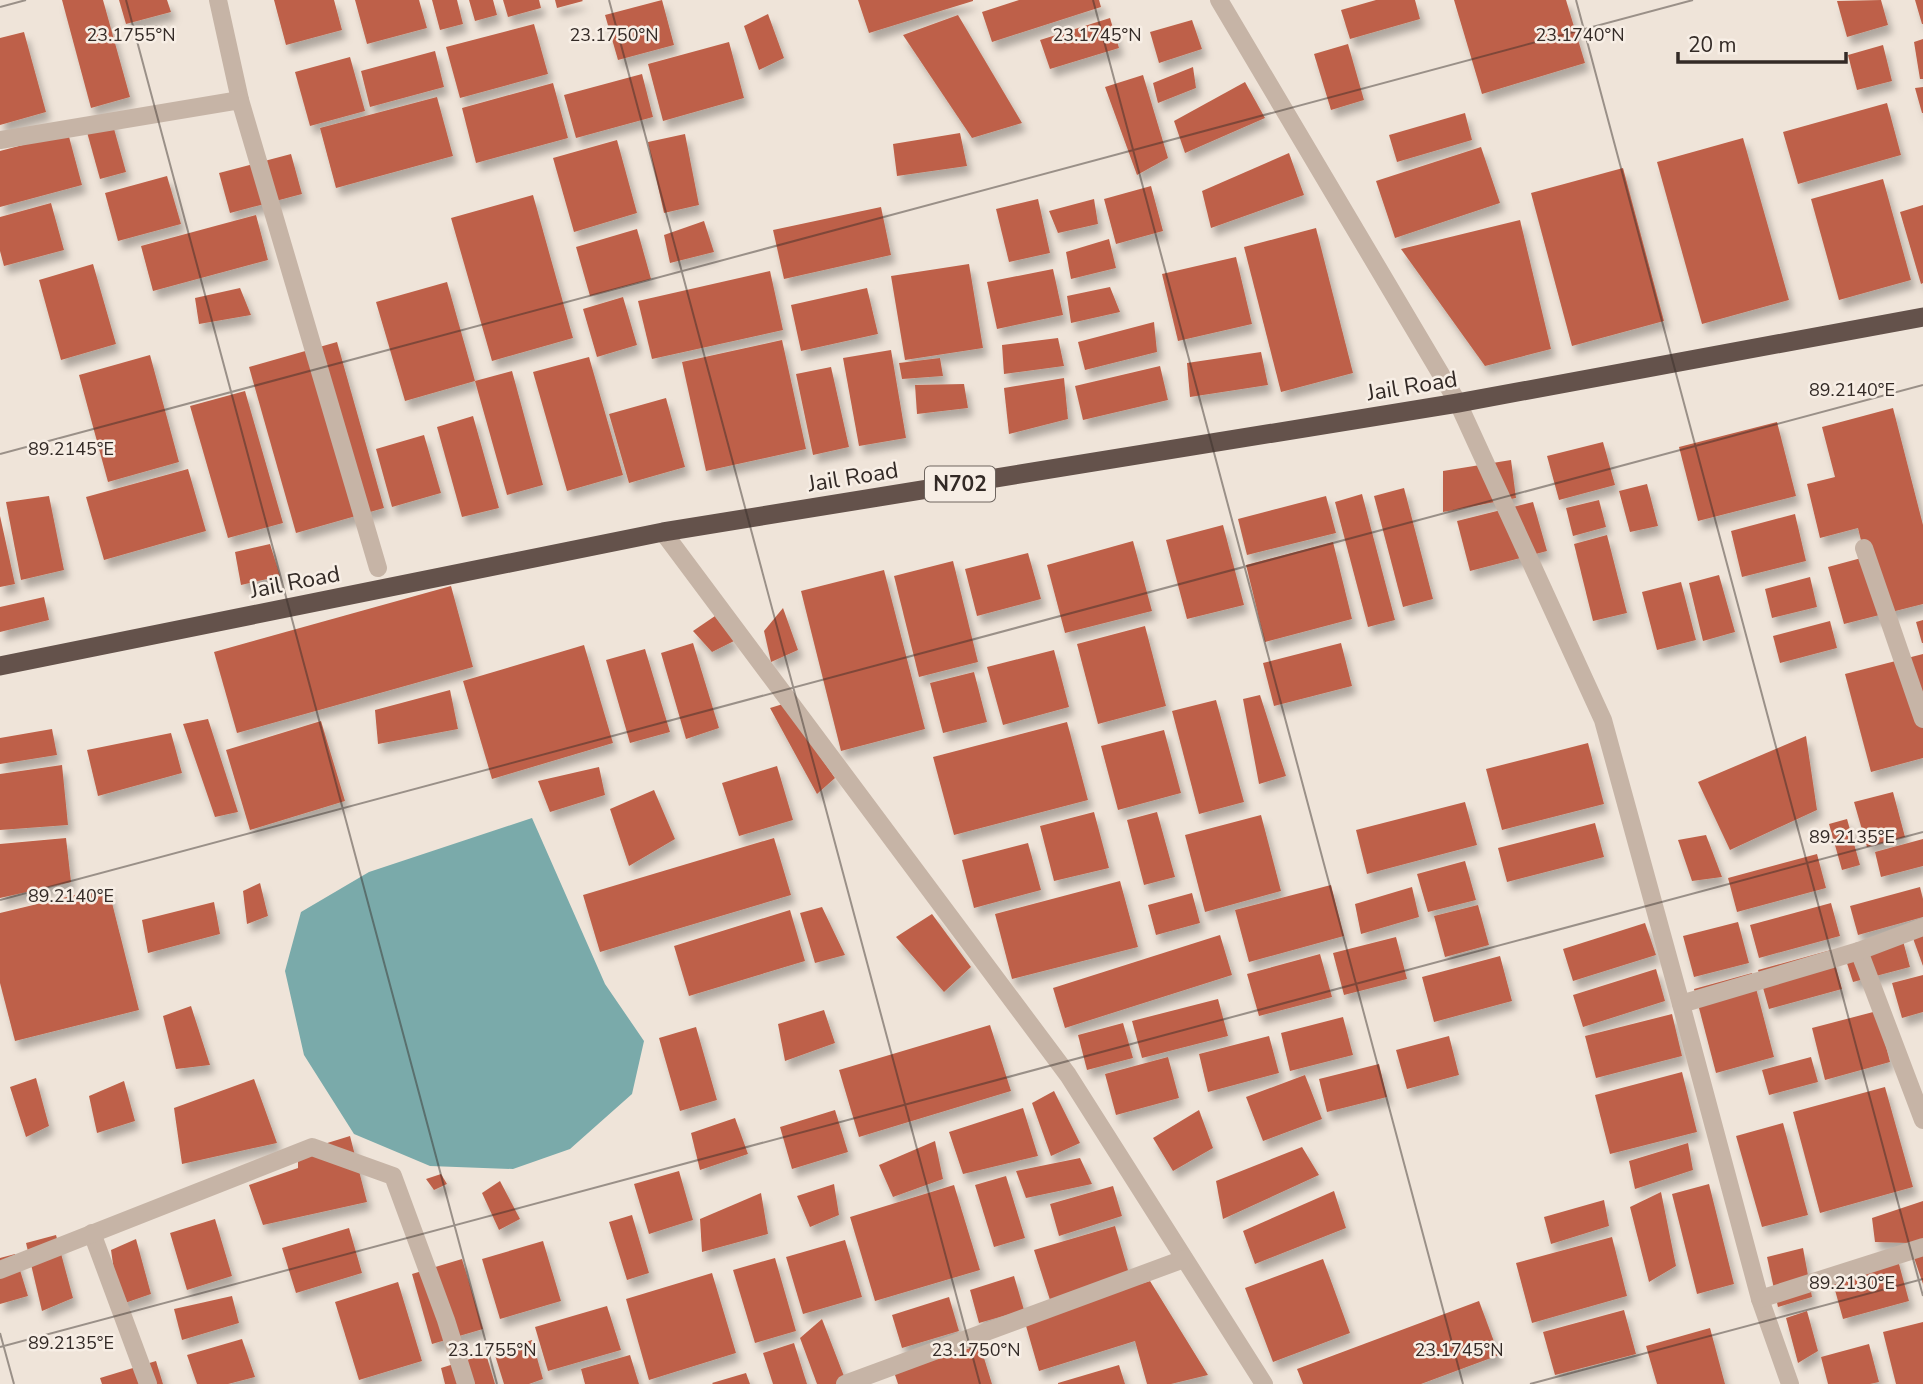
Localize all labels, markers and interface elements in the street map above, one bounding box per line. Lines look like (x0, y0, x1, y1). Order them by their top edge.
scale bar (1678, 21, 1846, 65)
text: 23.1755°N (87, 23, 175, 47)
text: 23.1750°N (570, 23, 658, 47)
text: 23.1745°N (1053, 23, 1141, 47)
text: 23.1740°N (1536, 23, 1624, 47)
text: 20 m (1688, 31, 1737, 59)
street label: Jail Road (1364, 364, 1459, 409)
text: 89.2140°E (1809, 378, 1895, 402)
text: 89.2145°E (28, 437, 114, 461)
street label: Jail Road (805, 455, 900, 500)
road number: N702 (925, 466, 995, 502)
street label: Jail Road (246, 558, 343, 606)
text: 89.2135°E (1809, 825, 1895, 849)
text: 89.2140°E (28, 884, 114, 908)
text: 89.2130°E (1809, 1271, 1895, 1295)
text: 89.2135°E (28, 1331, 114, 1355)
text: 23.1755°N (448, 1338, 536, 1362)
text: 23.1750°N (932, 1338, 1020, 1362)
text: 23.1745°N (1415, 1338, 1503, 1362)

